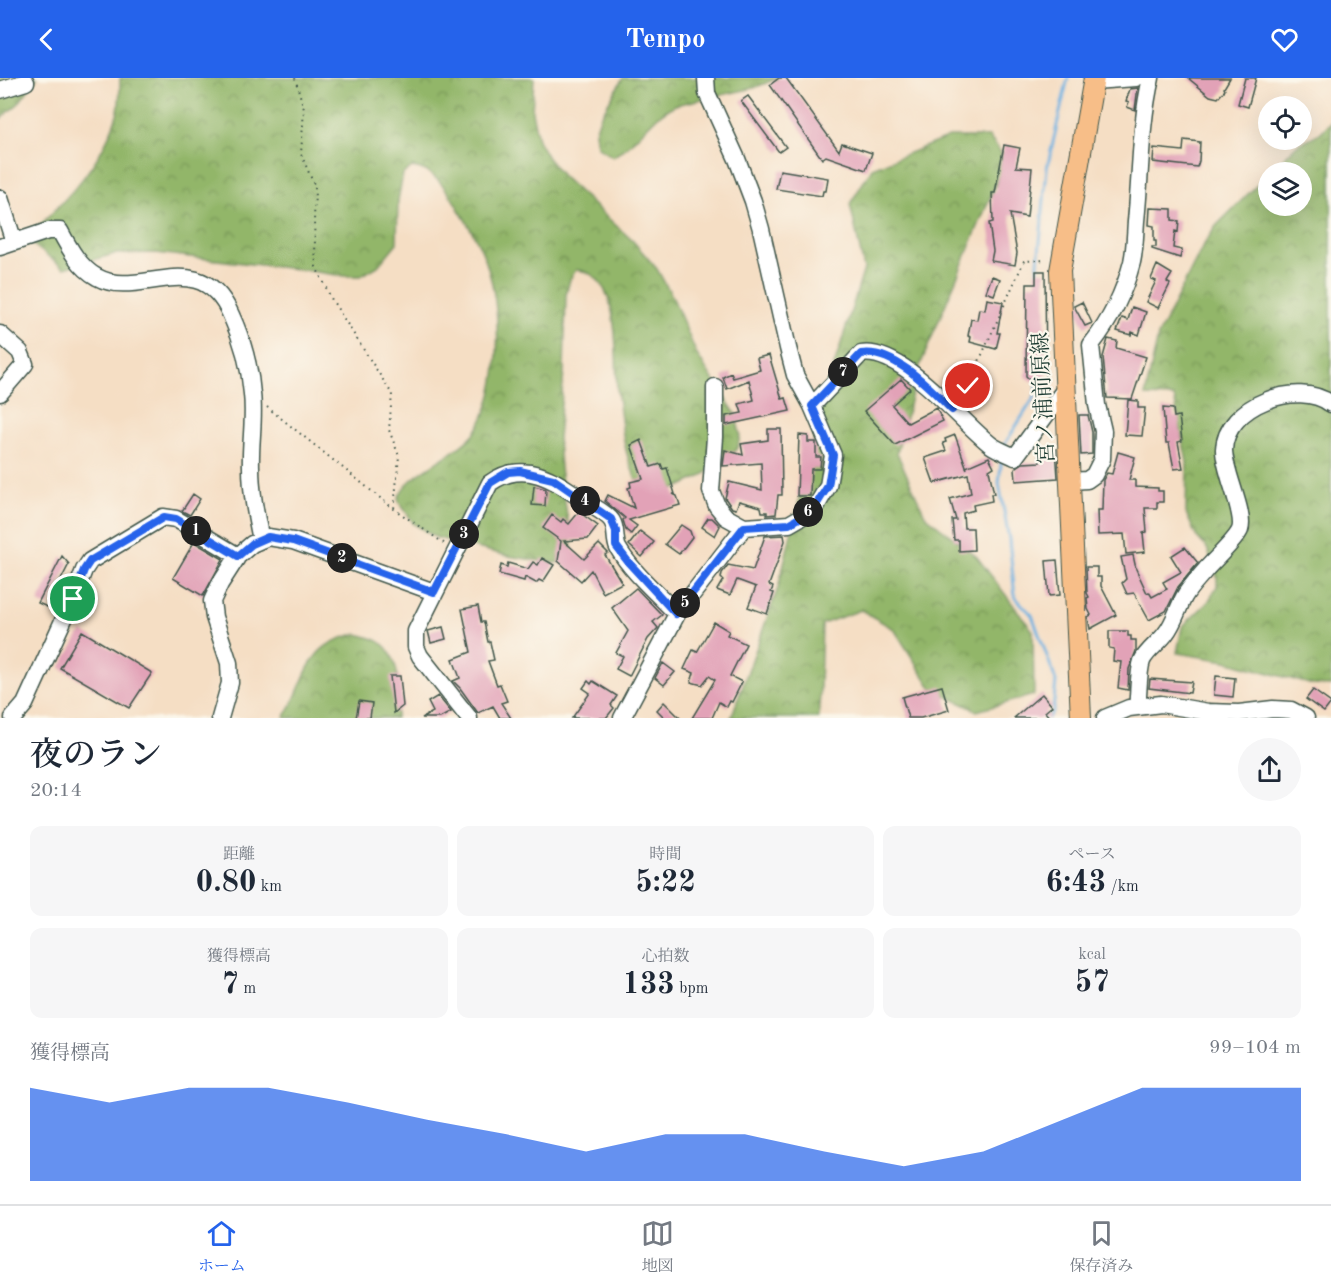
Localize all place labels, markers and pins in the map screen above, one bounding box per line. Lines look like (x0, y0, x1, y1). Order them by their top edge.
pin: 7 (828, 357, 858, 387)
pin (942, 360, 993, 411)
pin: 4 (570, 486, 600, 516)
pin: 6 (793, 497, 823, 527)
pin: 1 (181, 516, 211, 546)
pin: 3 (449, 519, 479, 549)
pin: 2 (327, 543, 357, 573)
pin (47, 573, 98, 624)
pin: 5 (670, 588, 700, 618)

